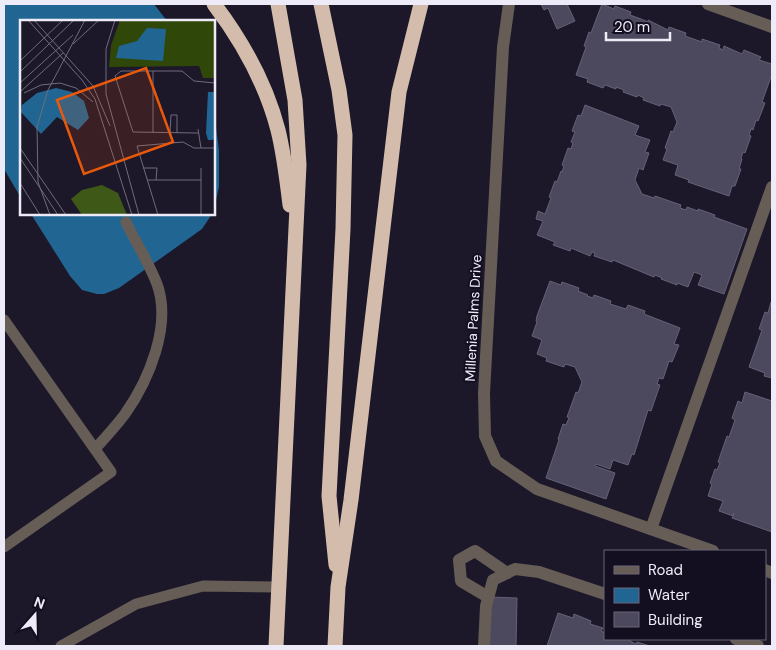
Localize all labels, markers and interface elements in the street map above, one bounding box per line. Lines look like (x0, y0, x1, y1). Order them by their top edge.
scale bar (606, 10, 670, 42)
text: 20 m (614, 17, 650, 37)
inset map (20, 20, 215, 215)
street label: Millenia Palms Drive (461, 254, 485, 382)
legend (604, 550, 766, 640)
text: Road (648, 560, 683, 580)
text: Water (648, 585, 690, 605)
north arrow (10, 590, 60, 640)
text: N (32, 593, 47, 613)
text: Building (648, 610, 703, 630)

